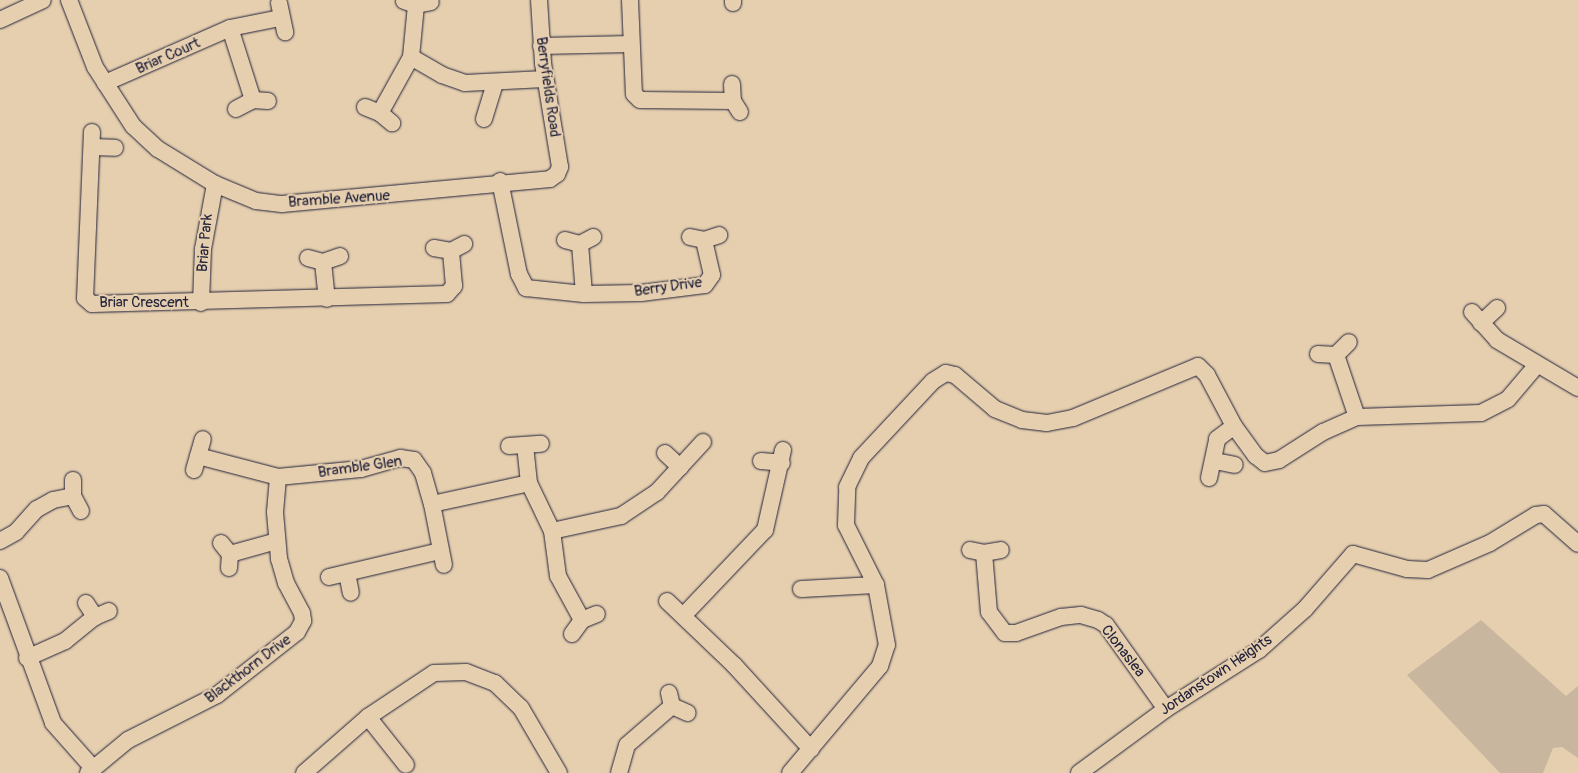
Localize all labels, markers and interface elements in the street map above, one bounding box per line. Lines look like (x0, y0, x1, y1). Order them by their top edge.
street label: Briar Court (133, 34, 203, 78)
street label: Berryfields Road (532, 36, 564, 138)
street label: Bramble Avenue (288, 186, 390, 212)
street label: Briar Park (193, 213, 217, 273)
street label: Berry Drive (633, 273, 703, 301)
street label: Briar Crescent (99, 294, 189, 312)
street label: Bramble Glen (317, 452, 403, 482)
street label: Clonaslea (1097, 621, 1149, 681)
street label: Blackthorn Drive (201, 631, 295, 707)
street label: Jordanstown Heights (1157, 631, 1275, 719)

